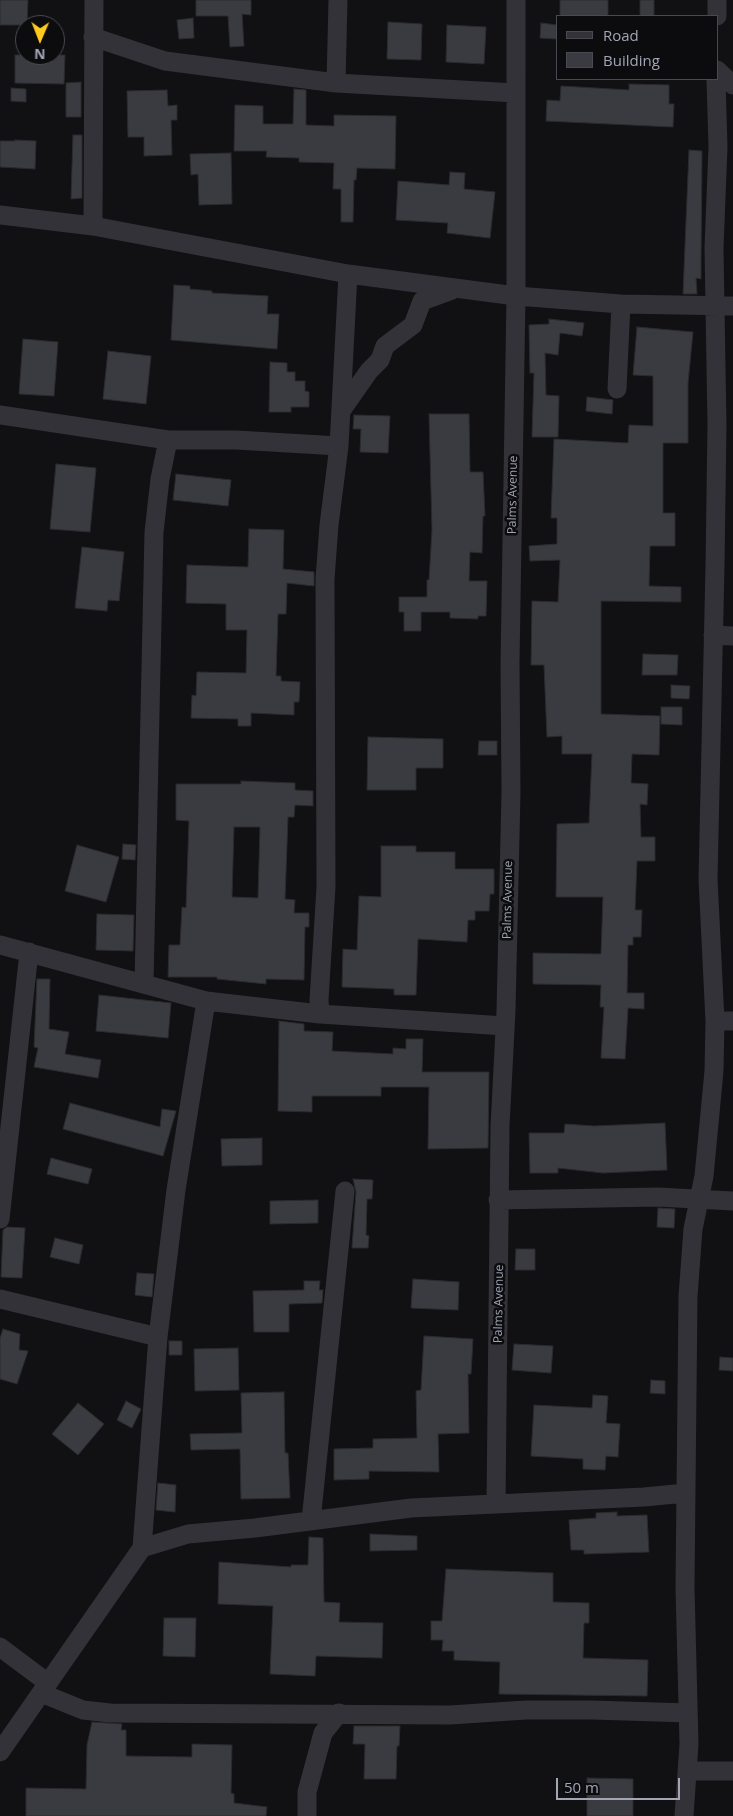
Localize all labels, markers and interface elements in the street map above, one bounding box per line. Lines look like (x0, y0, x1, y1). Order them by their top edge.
north arrow (15, 15, 65, 65)
legend (556, 15, 718, 80)
text: Road (603, 25, 639, 45)
text: N (34, 45, 46, 64)
text: Building (603, 50, 660, 70)
street label: Palms Avenue (505, 456, 521, 534)
street label: Palms Avenue (500, 861, 516, 939)
street label: Palms Avenue (491, 1265, 507, 1343)
scale bar (558, 1768, 682, 1800)
text: 50 m (564, 1777, 599, 1797)

